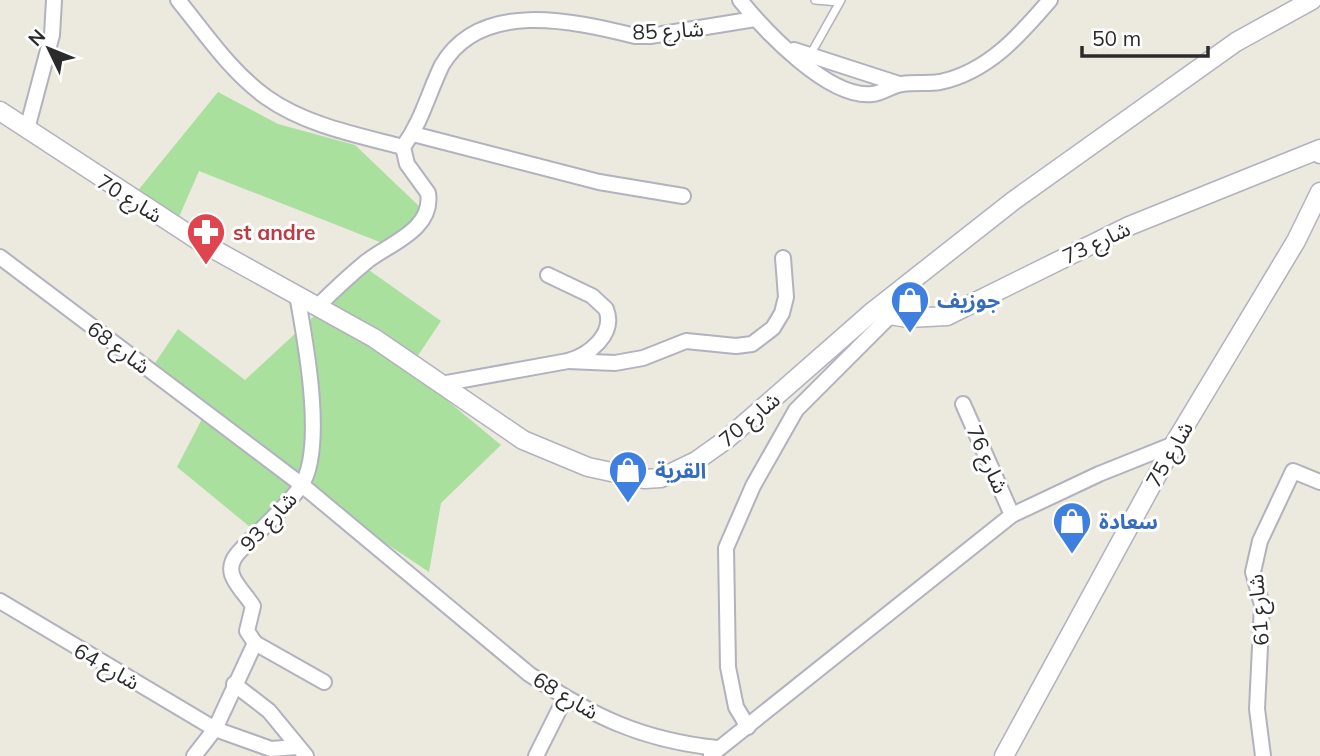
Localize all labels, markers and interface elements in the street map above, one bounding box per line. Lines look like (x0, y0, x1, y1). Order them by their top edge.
north arrow (14, 14, 84, 84)
scale bar (1082, 14, 1208, 58)
street label: شارع 85 (632, 15, 705, 48)
text: N (23, 24, 50, 51)
text: 50 m (1092, 25, 1141, 51)
street label: شارع 70 (91, 168, 167, 231)
pharmacy icon: st andre (185, 211, 227, 266)
street label: شارع 73 (1058, 215, 1135, 272)
place label: st andre (233, 219, 315, 245)
shop icon: جوزيف (889, 279, 931, 334)
place label: جوزيف (937, 287, 1000, 313)
street label: شارع 68 (81, 315, 155, 381)
street label: شارع 70 (713, 386, 787, 454)
street label: شارع 75 (1140, 416, 1201, 493)
street label: شارع 76 (959, 421, 1014, 498)
shop icon: القرية (607, 449, 649, 504)
place label: القرية (655, 457, 706, 483)
street label: شارع 93 (234, 486, 304, 558)
shop icon: سعادة (1051, 500, 1093, 555)
place label: سعادة (1099, 508, 1158, 534)
street label: شارع 61 (1242, 573, 1277, 647)
street label: شارع 64 (68, 637, 145, 698)
street label: شارع 68 (527, 665, 603, 727)

